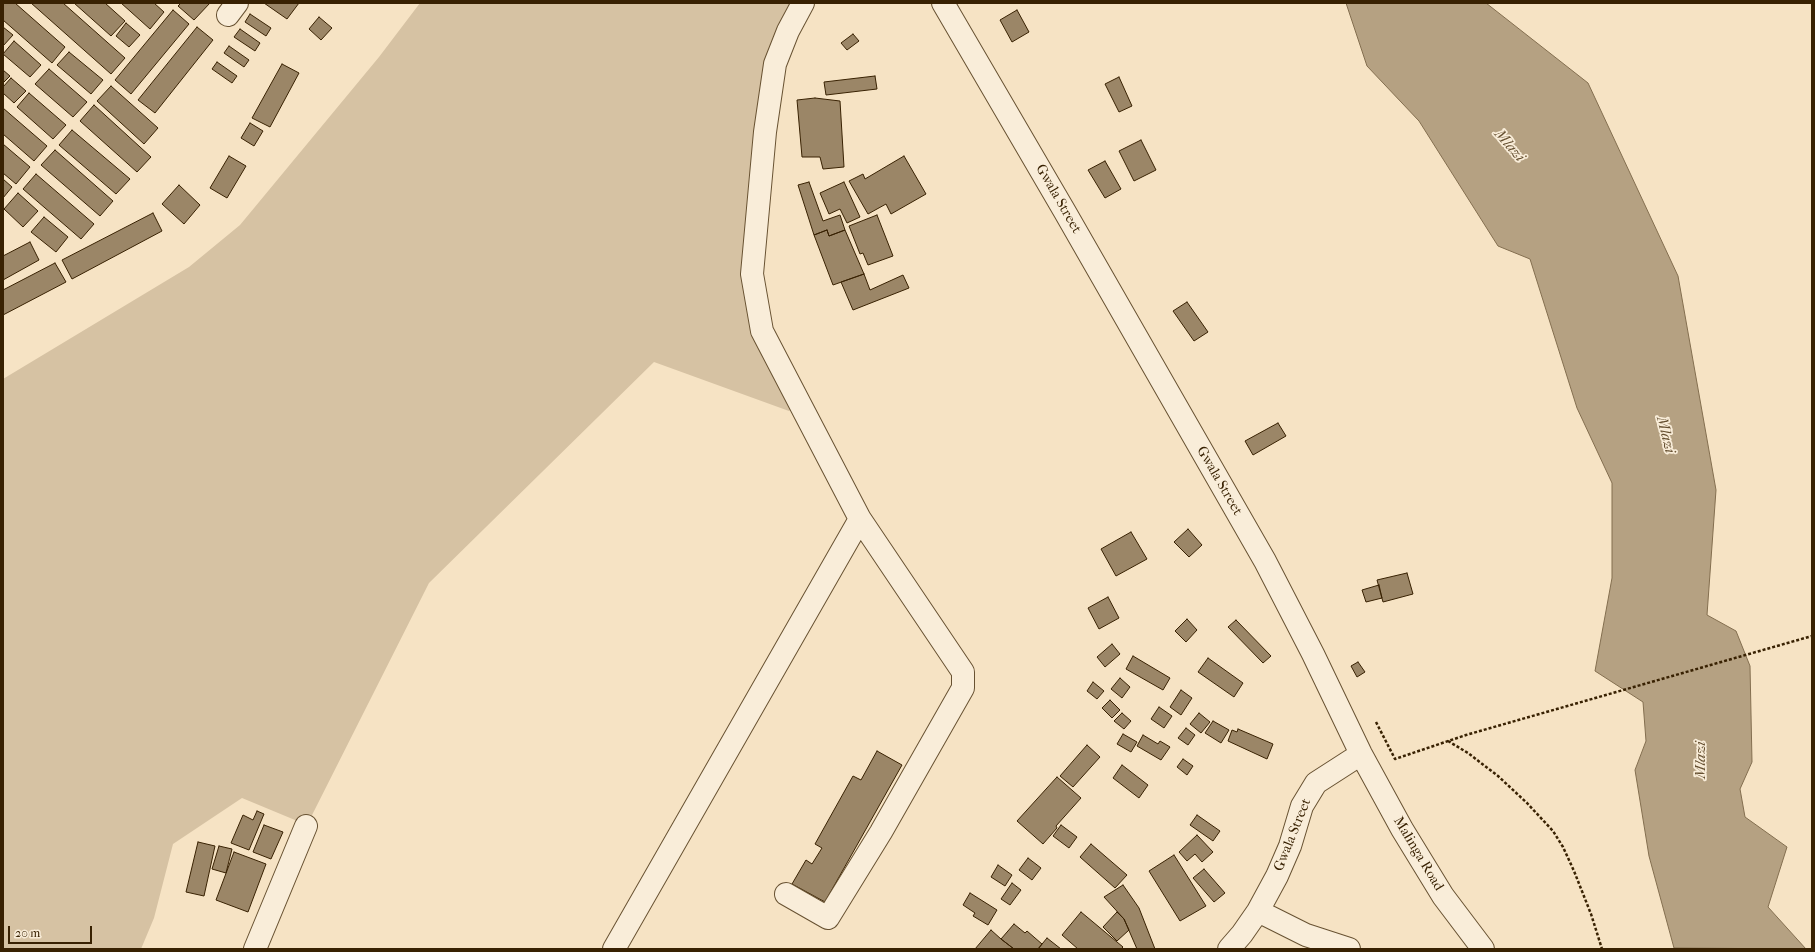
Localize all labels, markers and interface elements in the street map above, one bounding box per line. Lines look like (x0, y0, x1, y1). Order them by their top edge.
water label: Mlazi (1490, 126, 1528, 166)
street label: Gwala Street (1032, 162, 1084, 236)
water label: Mlazi (1652, 415, 1678, 455)
street label: Gwala Street (1193, 444, 1245, 518)
water label: Mlazi (1692, 741, 1710, 779)
street label: Gwala Street (1271, 796, 1315, 874)
street label: Malinga Road (1389, 814, 1447, 894)
scale bar (10, 918, 94, 944)
text: 20 m (15, 926, 40, 940)

